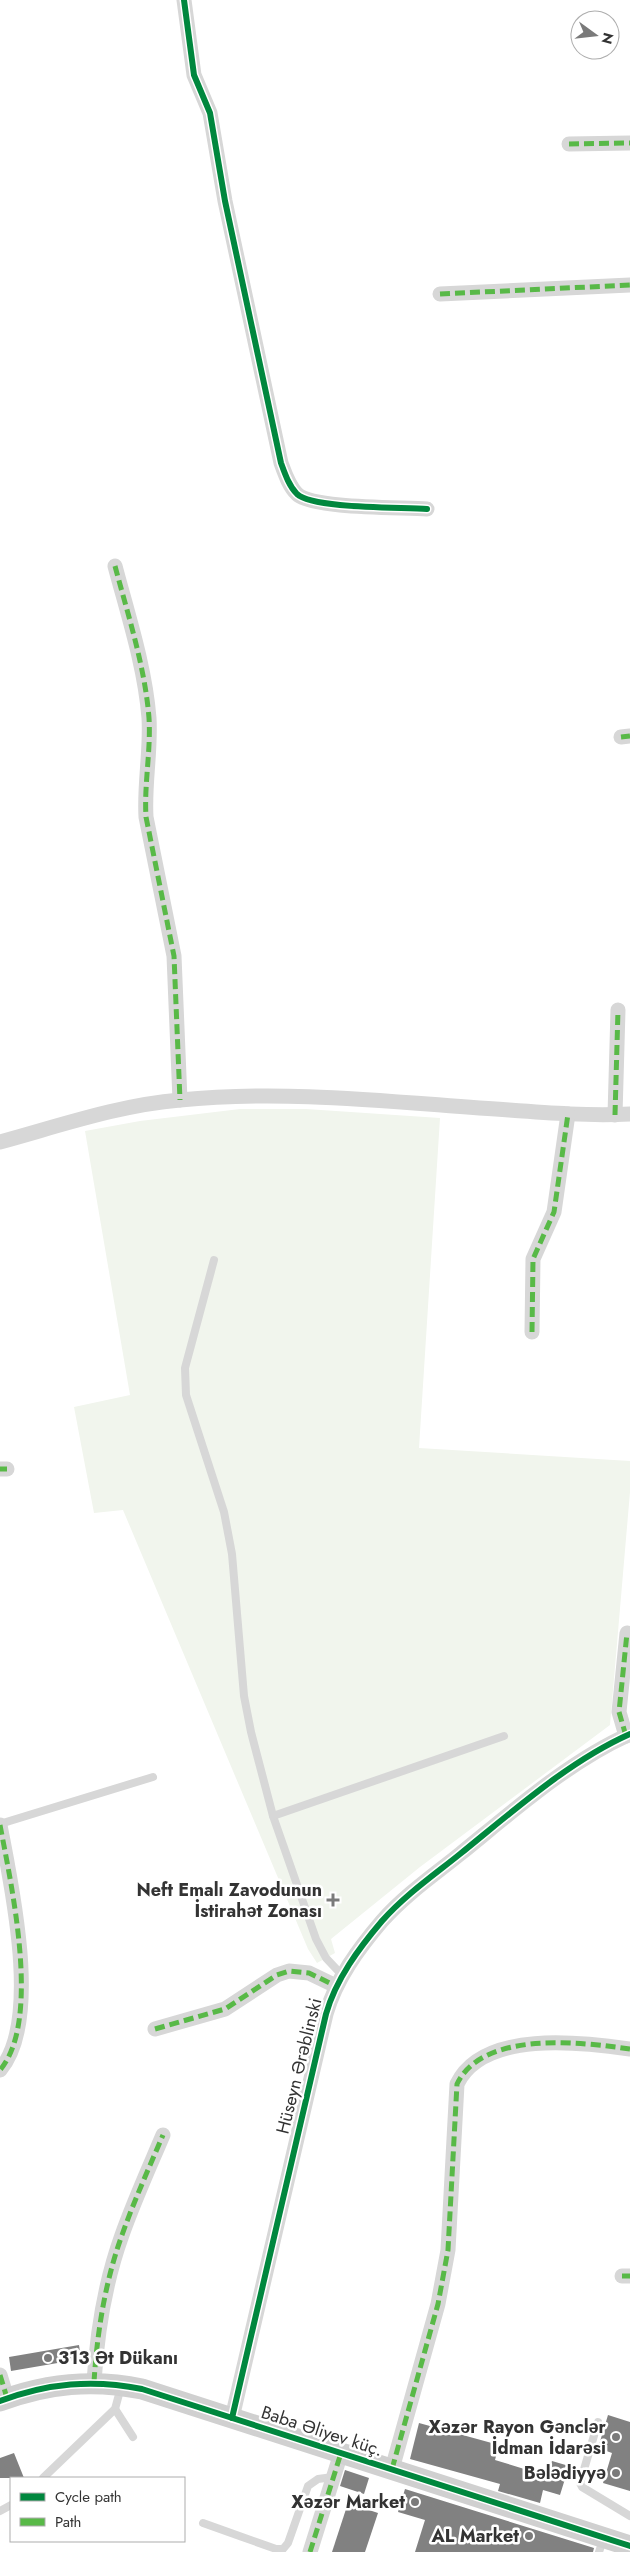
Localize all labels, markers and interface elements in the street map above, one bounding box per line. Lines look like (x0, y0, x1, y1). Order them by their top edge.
north arrow (570, 10, 620, 60)
text: N (596, 30, 619, 46)
place label: Neft Emalı Zavodunun İstirahət Zonası (136, 1877, 322, 1924)
marker: Neft Emalı Zavodunun İstirahət Zonası (326, 1893, 340, 1907)
street label: Hüseyn Ərəblinski (270, 1995, 328, 2137)
place label: 313 Ət Dükanı (58, 2345, 178, 2371)
marker: 313 Ət Dükanı (42, 2352, 54, 2364)
street label: Baba Əliyev küç. (258, 2399, 386, 2463)
place label: Xəzər Rayon Gənclər İdman İdarəsi (429, 2414, 607, 2461)
marker: Xəzər Rayon Gənclər İdman İdarəsi (610, 2431, 622, 2443)
place label: Bələdiyyə (524, 2460, 606, 2486)
marker: Bələdiyyə (610, 2467, 622, 2479)
legend (10, 2477, 185, 2542)
text: Cycle path (55, 2486, 122, 2508)
place label: Xəzər Market (291, 2489, 405, 2515)
marker: Xəzər Market (409, 2496, 421, 2508)
text: Path (55, 2511, 81, 2533)
place label: AL Market (431, 2523, 519, 2549)
marker: AL Market (523, 2530, 535, 2542)

